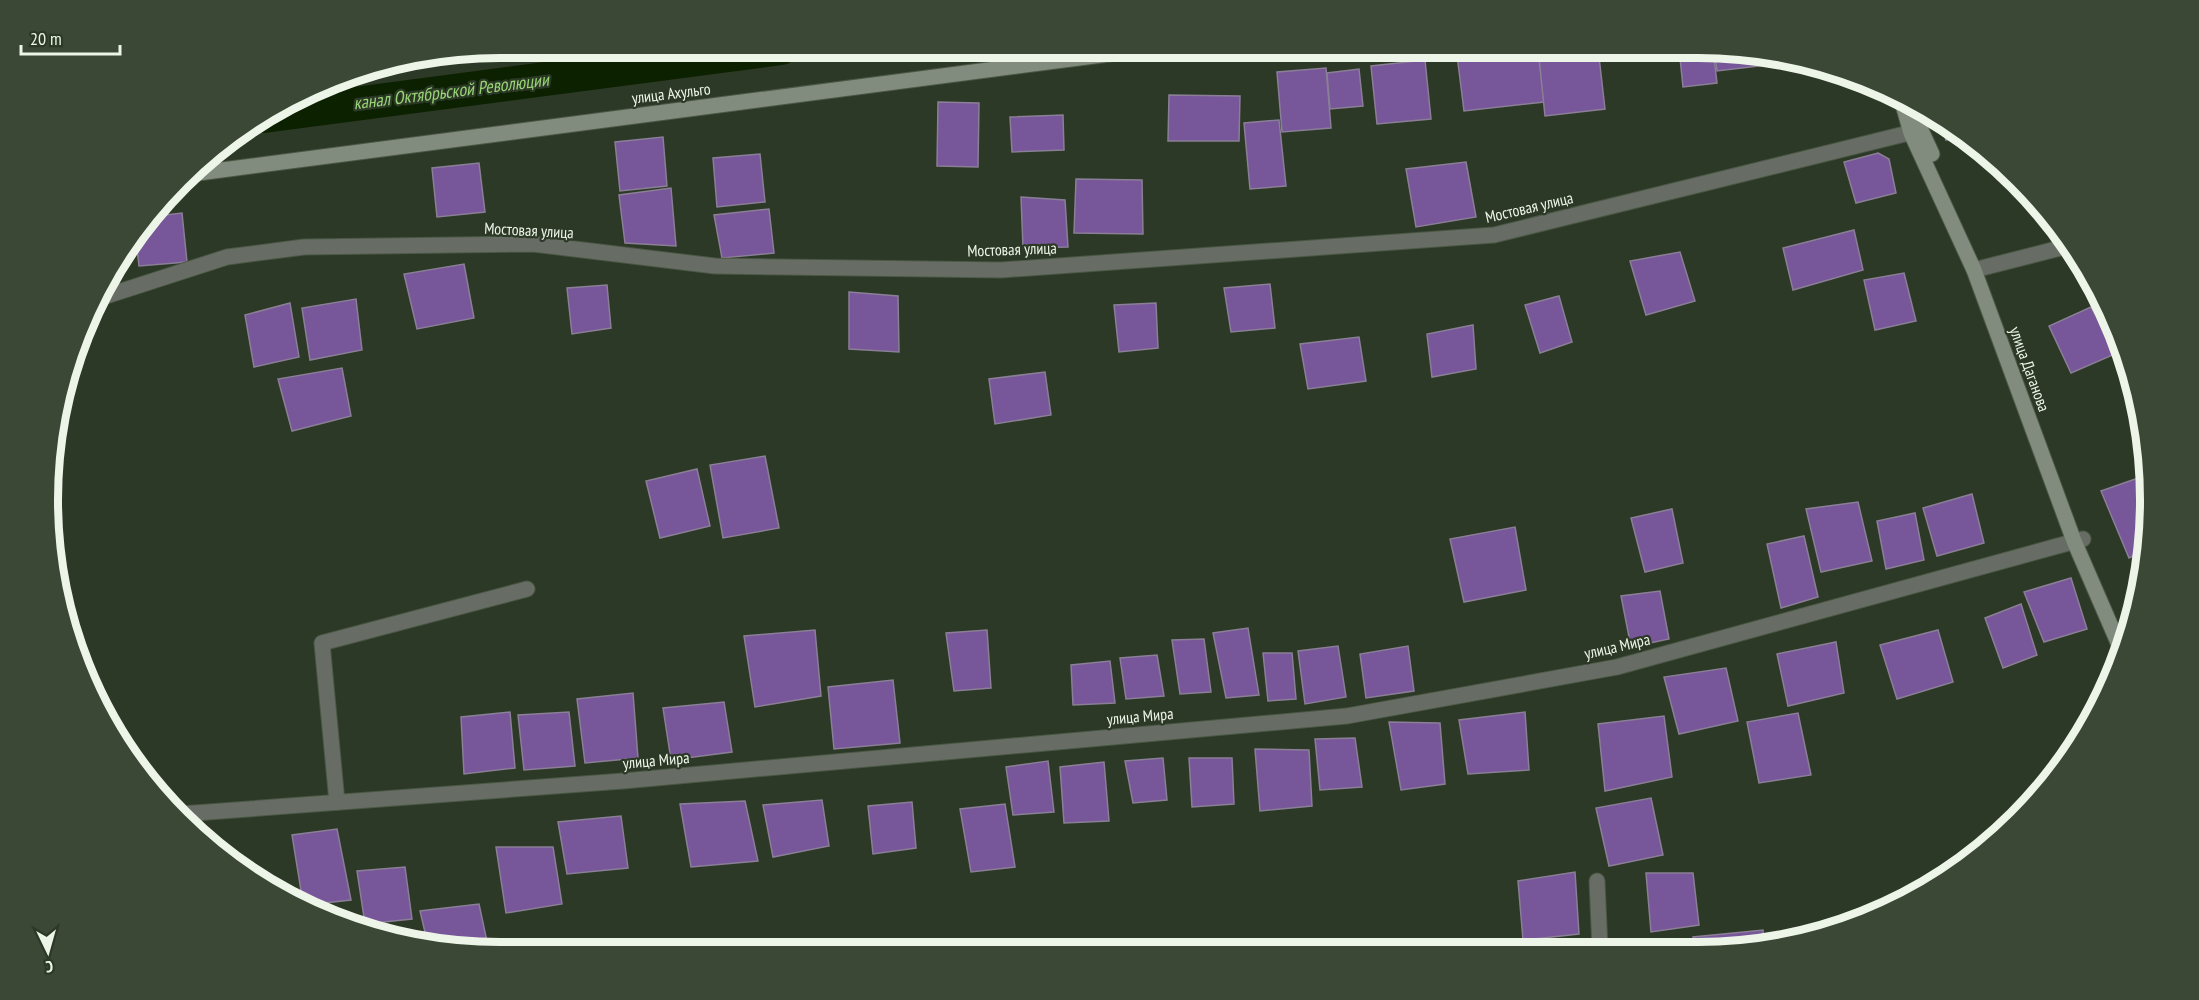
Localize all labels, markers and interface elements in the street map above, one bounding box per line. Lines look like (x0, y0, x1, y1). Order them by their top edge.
scale bar (21, 18, 120, 56)
text: 20 m (30, 27, 62, 50)
water label: канал Октябрьской Революции (352, 67, 552, 114)
street label: улица Ахульго (630, 78, 712, 108)
street label: Мостовая улица (1483, 187, 1575, 227)
street label: Мостовая улица (484, 218, 574, 242)
street label: Мостовая улица (967, 237, 1057, 261)
street label: улица Даганова (2005, 324, 2055, 414)
street label: улица Мира (1582, 629, 1652, 663)
street label: улица Мира (1106, 703, 1174, 729)
street label: улица Мира (622, 747, 690, 773)
north arrow (18, 922, 78, 982)
text: С (44, 957, 54, 977)

